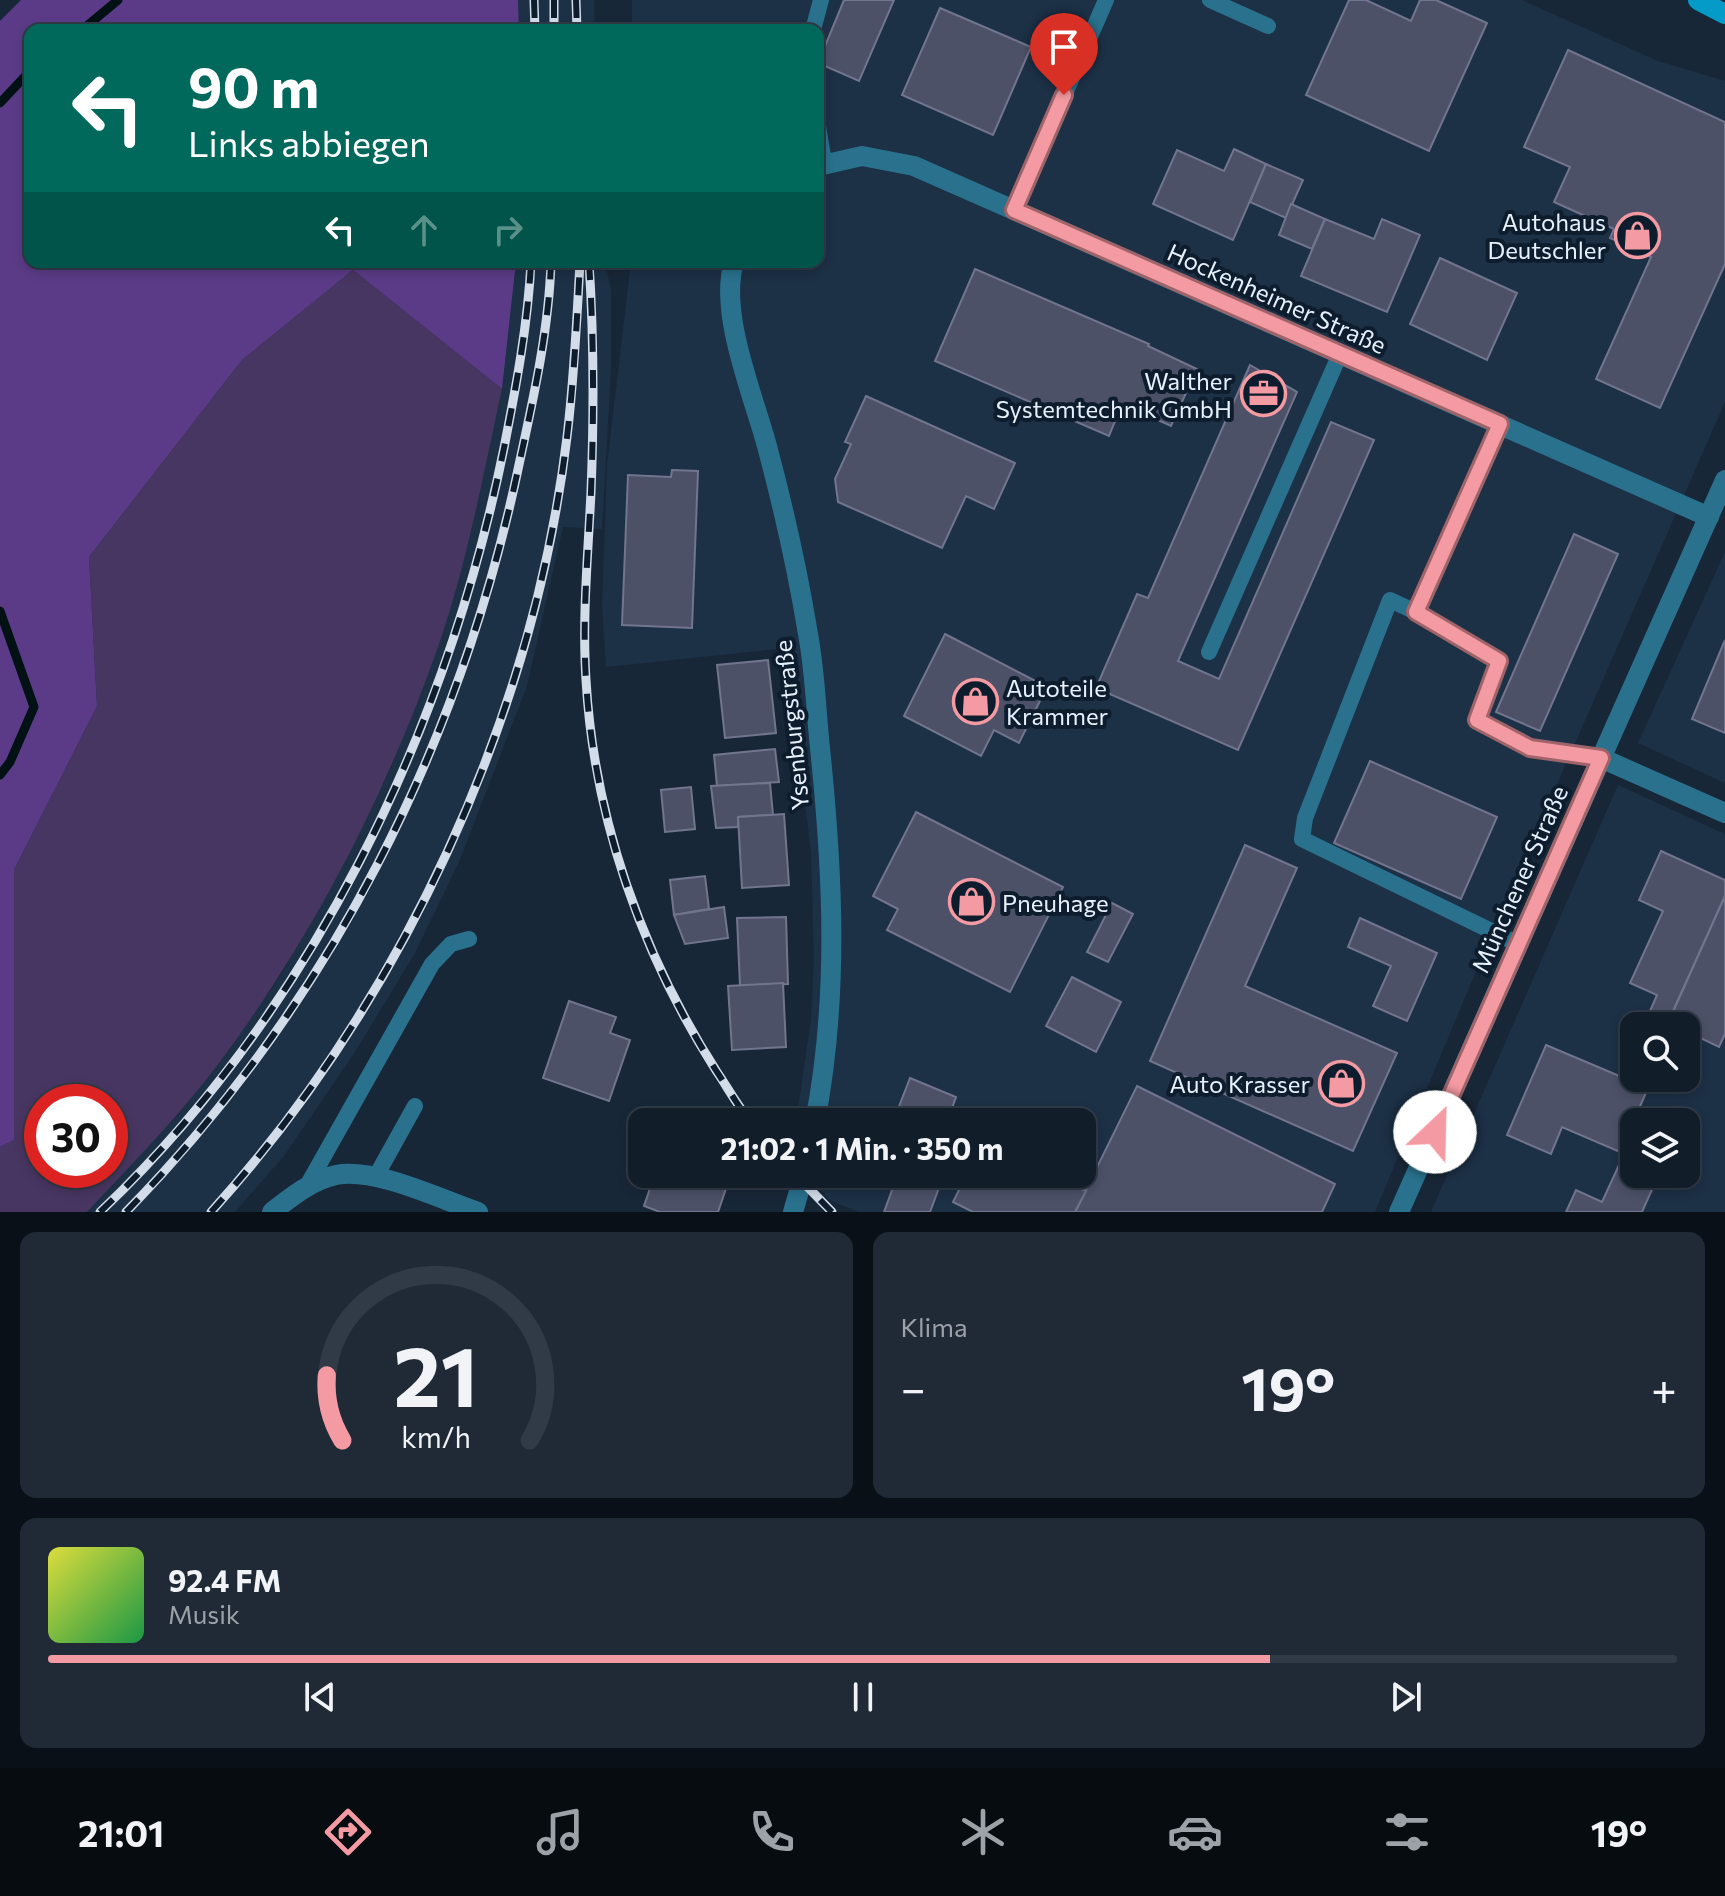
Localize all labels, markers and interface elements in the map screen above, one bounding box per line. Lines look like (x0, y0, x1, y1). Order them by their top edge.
pin (1030, 13, 1098, 95)
icon: arrive (1042, 25, 1086, 69)
text: 90 m (188, 51, 319, 120)
icon: left (56, 56, 160, 160)
text: Links abbiegen (188, 120, 430, 164)
place label: Autohaus Deutschler (1488, 207, 1606, 264)
icon: left (318, 208, 362, 252)
icon: ahead (402, 208, 446, 252)
icon: right (486, 208, 530, 252)
shop icon: Autohaus Deutschler (1613, 211, 1661, 259)
street label: Hockenheimer Straße (1163, 237, 1391, 359)
place label: Walther Systemtechnik GmbH (996, 366, 1232, 423)
office icon: Walther Systemtechnik GmbH (1239, 370, 1287, 418)
street label: Ysenburgstraße (768, 639, 814, 811)
place label: Autoteile Krammer (1006, 673, 1109, 730)
shop icon: Autoteile Krammer (951, 677, 999, 725)
street label: Münchener Straße (1465, 781, 1573, 977)
shop icon: Pneuhage (947, 878, 995, 926)
place label: Pneuhage (1002, 888, 1109, 917)
map controls (1620, 1012, 1700, 1188)
button: search (1620, 1012, 1700, 1092)
shop icon: Auto Krasser (1317, 1059, 1365, 1107)
place label: Auto Krasser (1170, 1069, 1310, 1098)
speed limit sign: 30 (24, 1084, 128, 1188)
position arrow (1393, 1090, 1477, 1174)
button: layers (1620, 1108, 1700, 1188)
text: 21:02 · 1 Min. · 350 m (721, 1129, 1003, 1166)
text: Klima (901, 1311, 968, 1342)
text: 21 (394, 1322, 479, 1424)
text: 19° (1241, 1350, 1335, 1423)
text: − (901, 1360, 926, 1414)
text: + (1651, 1360, 1677, 1414)
text: km/h (401, 1419, 471, 1454)
text: 92.4 FM (168, 1561, 281, 1598)
text: Musik (168, 1598, 240, 1629)
icon: previous (298, 1675, 342, 1719)
icon: pause (841, 1675, 885, 1719)
icon: next (1384, 1675, 1428, 1719)
icon: directions (320, 1804, 376, 1860)
icon: music (532, 1804, 588, 1860)
icon: phone (744, 1804, 800, 1860)
icon: climate (955, 1804, 1011, 1860)
icon: car (1167, 1804, 1223, 1860)
icon: filters (1379, 1804, 1435, 1860)
text: 21:01 (78, 1810, 164, 1854)
text: 19° (1591, 1810, 1647, 1854)

